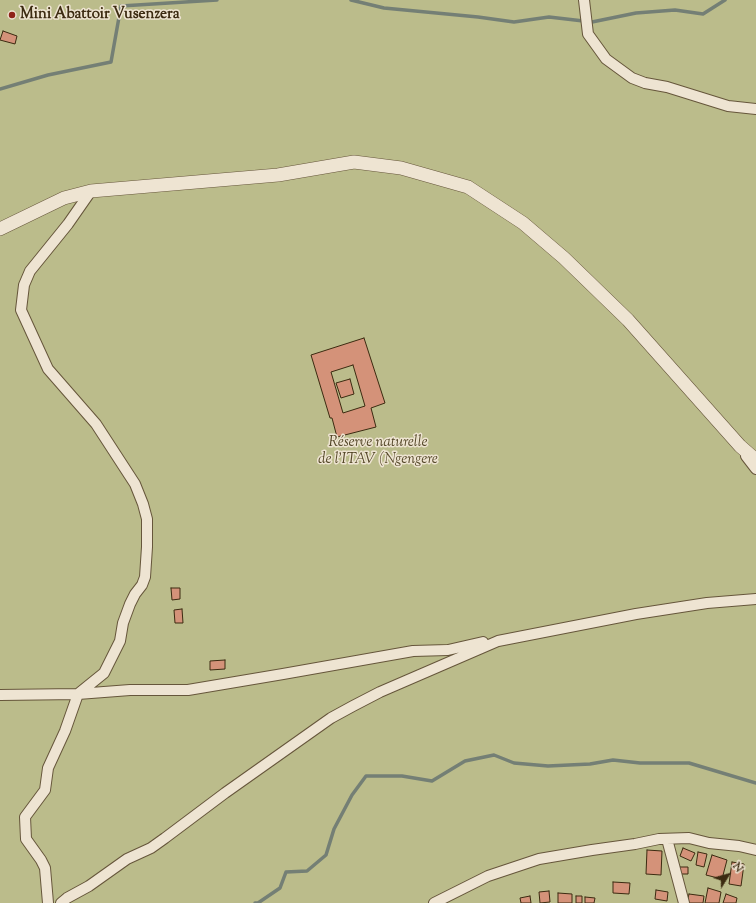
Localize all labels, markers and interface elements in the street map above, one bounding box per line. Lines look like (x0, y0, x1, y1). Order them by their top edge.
place label: Mini Abattoir Vusenzera (20, 6, 180, 24)
marker: Mini Abattoir Vusenzera (7, 10, 17, 20)
park label: Réserve naturelle de l'ITAV (Ngengere (318, 434, 438, 469)
north arrow (708, 855, 748, 895)
text: N (729, 859, 747, 876)

